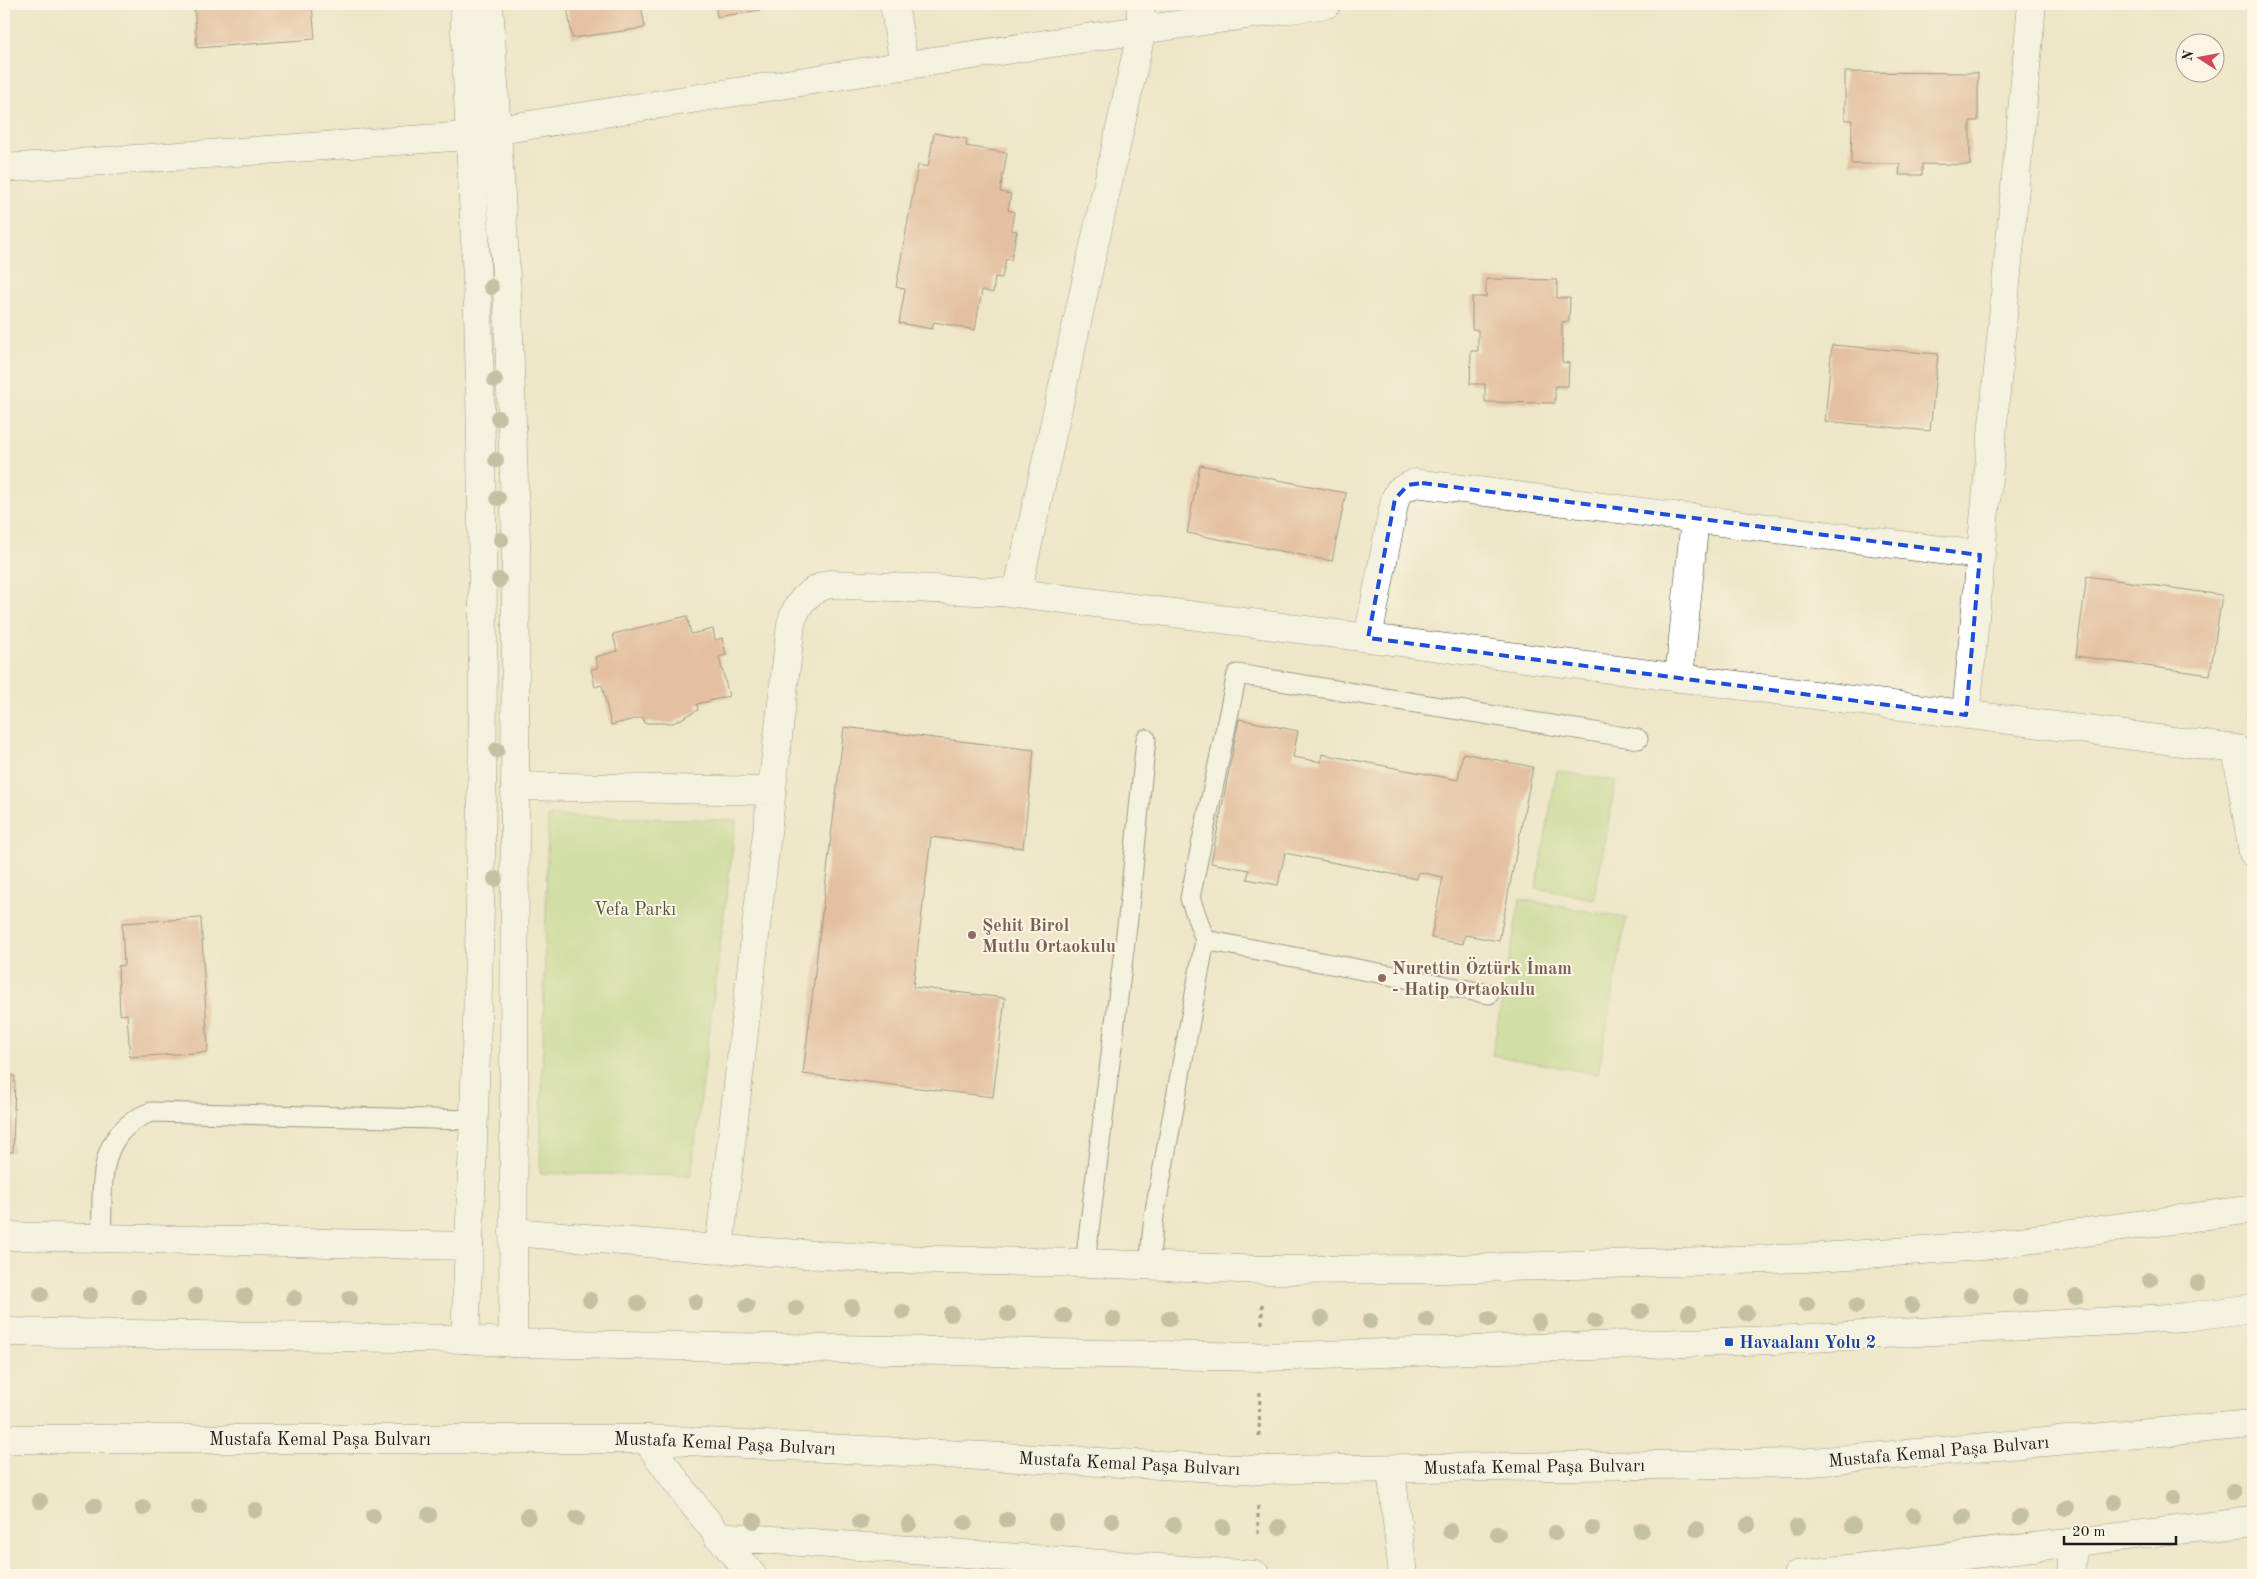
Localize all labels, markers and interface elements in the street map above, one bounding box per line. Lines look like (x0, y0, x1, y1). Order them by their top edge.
north arrow (2174, 32, 2224, 82)
text: N (2180, 49, 2196, 62)
park label: Vefa Parkı (594, 901, 676, 919)
place label: Şehit Birol Mutlu Ortaokulu (982, 917, 1116, 956)
marker: Şehit Birol Mutlu Ortaokulu (966, 929, 978, 941)
place label: Nurettin Öztürk İmam - Hatip Ortaokulu (1392, 956, 1572, 999)
marker: Nurettin Öztürk İmam - Hatip Ortaokulu (1376, 972, 1388, 984)
place label: Havaalanı Yolu 2 (1739, 1334, 1876, 1352)
marker: Havaalanı Yolu 2 (1723, 1336, 1735, 1348)
street label: Mustafa Kemal Paşa Bulvarı (209, 1431, 431, 1449)
street label: Mustafa Kemal Paşa Bulvarı (614, 1431, 836, 1459)
street label: Mustafa Kemal Paşa Bulvarı (1827, 1434, 2050, 1471)
street label: Mustafa Kemal Paşa Bulvarı (1018, 1450, 1241, 1479)
street label: Mustafa Kemal Paşa Bulvarı (1423, 1457, 1645, 1478)
scale bar (2064, 1514, 2177, 1546)
text: 20 m (2072, 1525, 2106, 1540)

